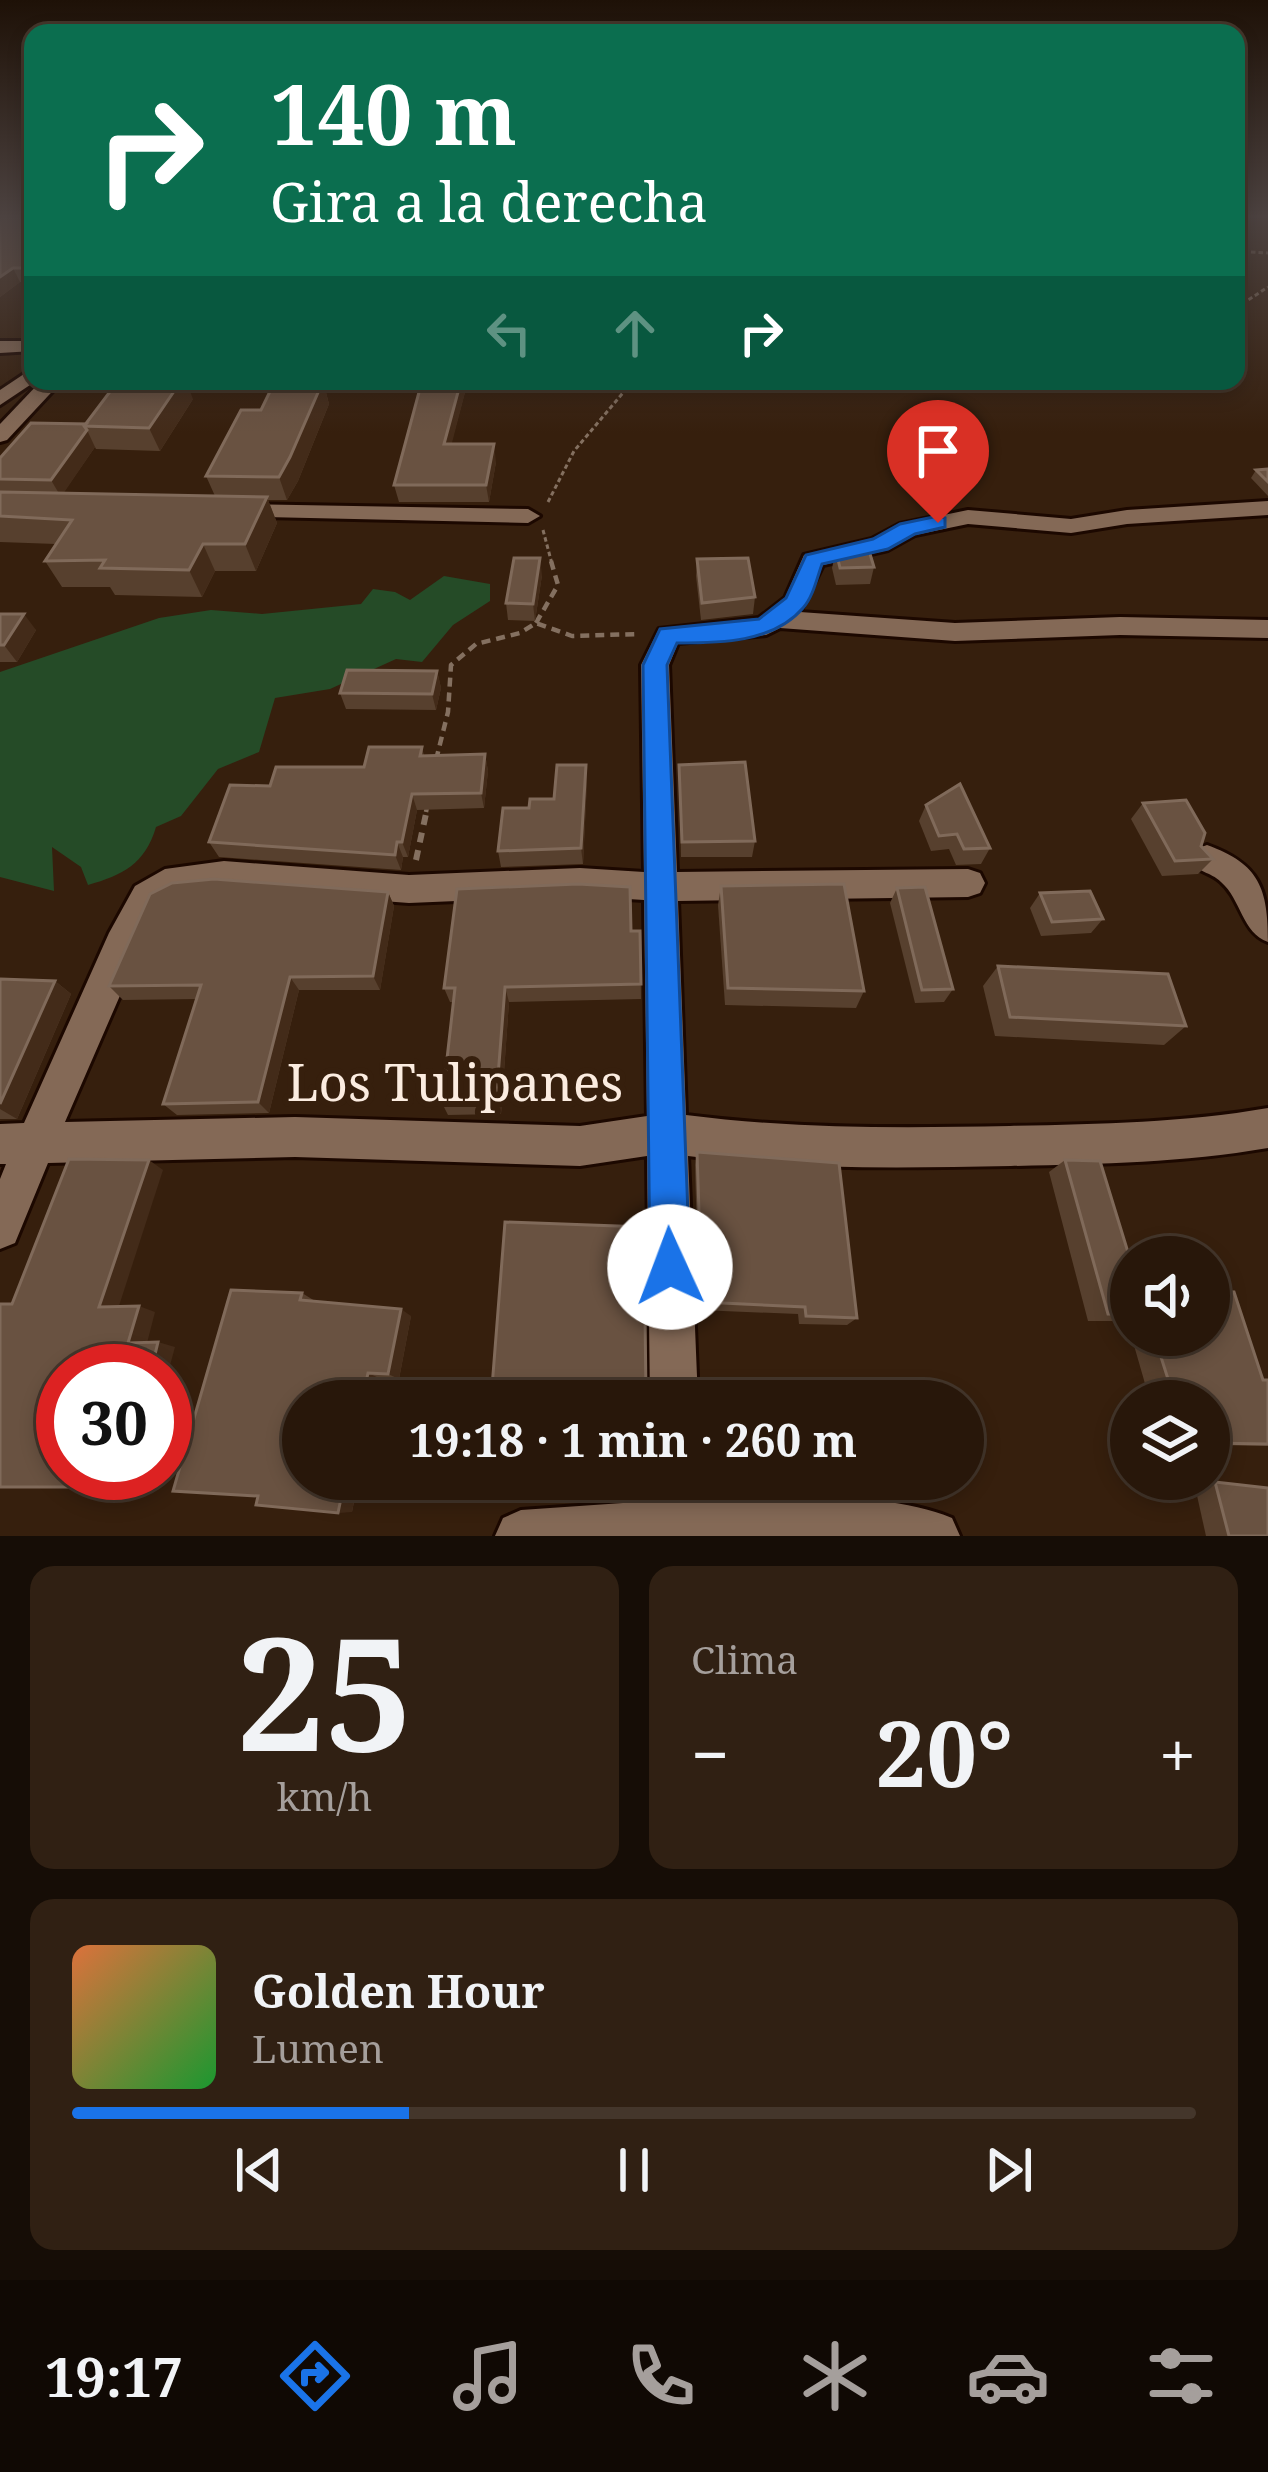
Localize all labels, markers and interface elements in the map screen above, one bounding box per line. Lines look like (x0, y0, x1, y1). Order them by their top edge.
text: 140 m (270, 55, 517, 170)
icon: right (72, 72, 228, 228)
text: Gira a la derecha (270, 164, 708, 238)
icon: left (476, 300, 542, 366)
icon: ahead (602, 300, 668, 366)
icon: right (728, 300, 794, 366)
pin (887, 400, 989, 523)
icon: arrive (905, 418, 971, 484)
street label: Los Tulipanes (287, 1046, 623, 1116)
position arrow (607, 1204, 733, 1330)
map controls (1110, 1236, 1230, 1500)
button: sound (1110, 1236, 1230, 1356)
speed limit sign: 30 (36, 1344, 192, 1500)
button: layers (1110, 1380, 1230, 1500)
text: 19:18 · 1 min · 260 m (409, 1409, 857, 1470)
text: 25 (236, 1584, 413, 1797)
text: Clima (691, 1632, 798, 1685)
text: 20° (875, 1691, 1013, 1813)
text: − (691, 1708, 729, 1798)
text: + (1159, 1708, 1196, 1798)
text: km/h (277, 1769, 372, 1822)
text: Golden Hour (252, 1960, 545, 2021)
text: Lumen (252, 2021, 384, 2074)
icon: previous (226, 2137, 292, 2203)
icon: pause (601, 2137, 667, 2203)
icon: next (976, 2137, 1042, 2203)
icon: directions (273, 2334, 357, 2418)
icon: music (446, 2334, 530, 2418)
icon: phone (619, 2334, 703, 2418)
icon: climate (793, 2334, 877, 2418)
icon: car (966, 2334, 1050, 2418)
icon: filters (1139, 2334, 1223, 2418)
text: 19:17 (45, 2339, 183, 2413)

